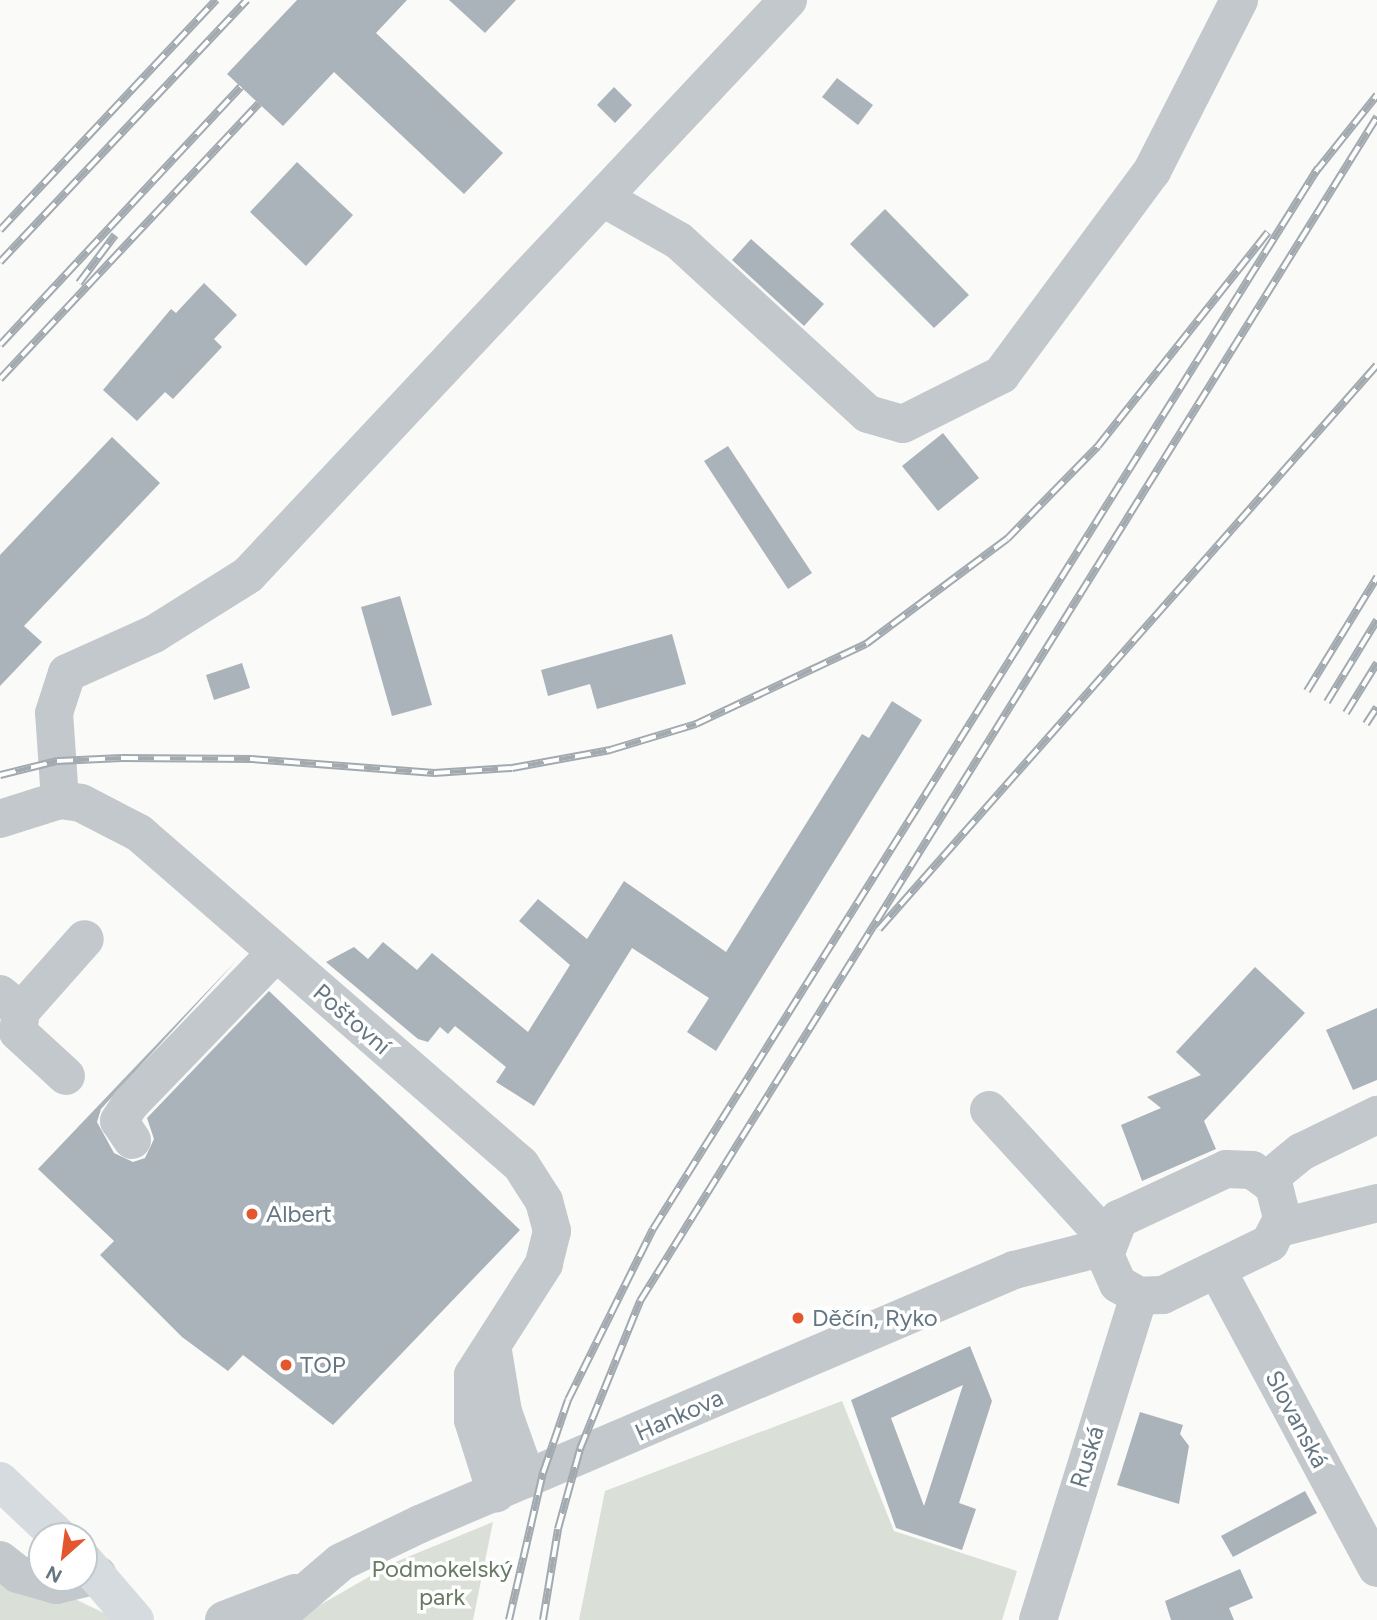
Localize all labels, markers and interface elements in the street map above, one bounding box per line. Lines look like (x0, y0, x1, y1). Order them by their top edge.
street label: Poštovní (307, 978, 397, 1060)
place label: Albert (266, 1200, 332, 1228)
marker: Albert (244, 1206, 260, 1222)
place label: Děčín, Ryko (812, 1304, 938, 1332)
marker: Děčín, Ryko (790, 1310, 806, 1326)
place label: TOP (300, 1351, 346, 1379)
marker: TOP (278, 1357, 294, 1373)
street label: Slovanská (1259, 1365, 1335, 1473)
street label: Hankova (631, 1383, 727, 1447)
street label: Ruská (1064, 1423, 1110, 1491)
north arrow (28, 1522, 98, 1592)
park label: Podmokelský park (371, 1555, 513, 1611)
text: N (42, 1561, 66, 1588)

